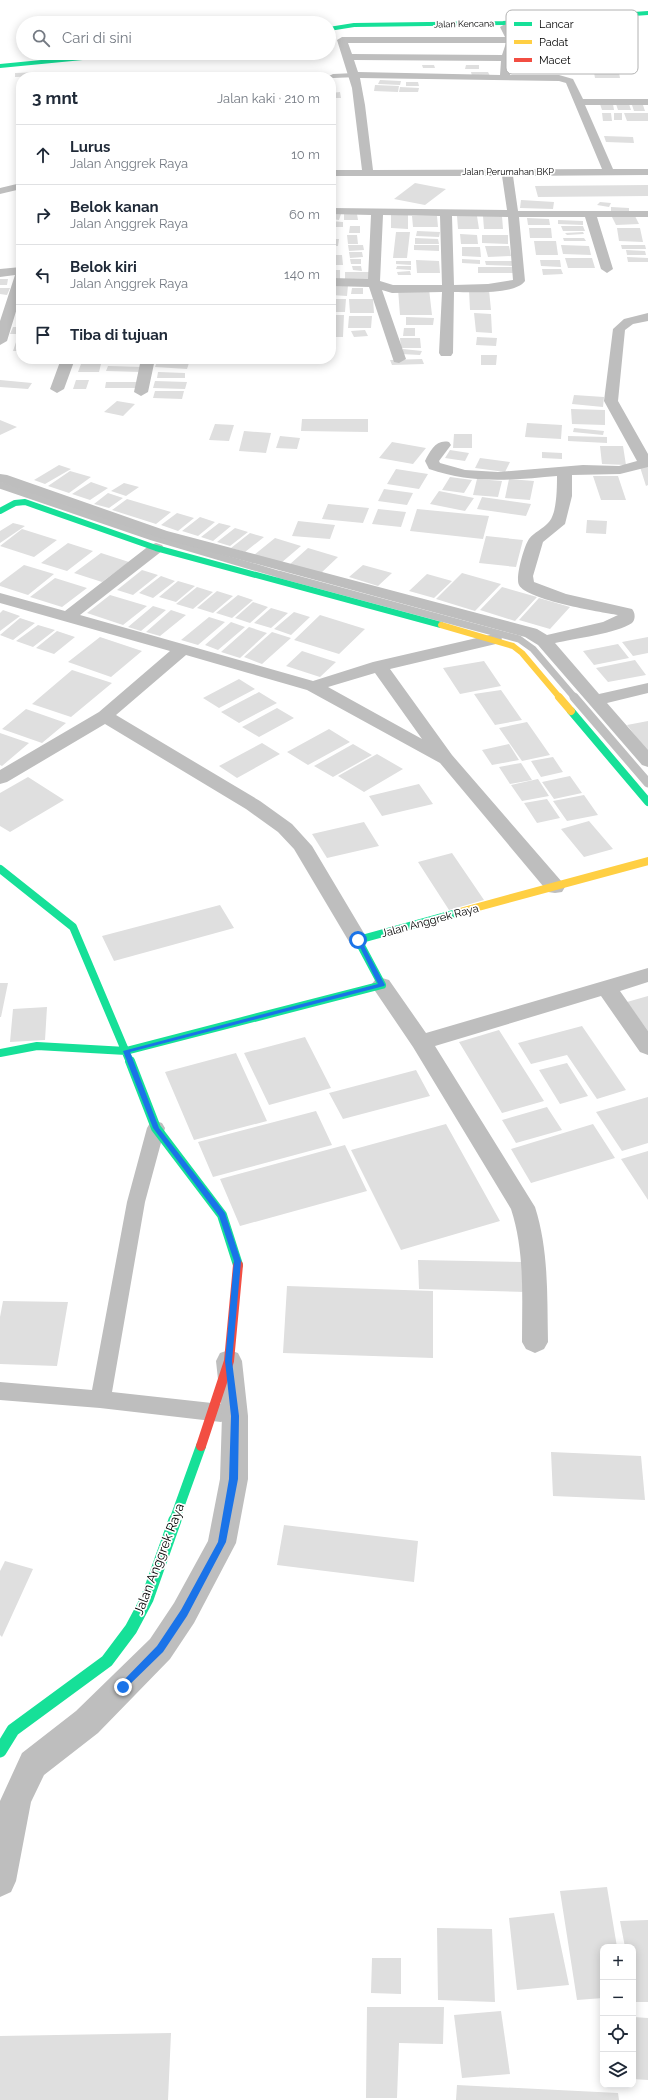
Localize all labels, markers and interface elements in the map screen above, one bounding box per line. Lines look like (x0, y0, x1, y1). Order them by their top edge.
legend (506, 10, 638, 74)
search box (16, 16, 336, 60)
street label: Jalan Kencana (434, 18, 494, 30)
text: Lancar (539, 18, 574, 31)
icon: search (30, 27, 52, 49)
text: Cari di sini (62, 29, 132, 47)
text: Padat (539, 36, 569, 49)
text: Macet (539, 54, 571, 67)
text: 3 mnt (32, 88, 78, 108)
text: Jalan kaki · 210 m (217, 91, 320, 106)
text: Lurus (70, 138, 111, 156)
icon: ahead (32, 144, 54, 166)
text: 10 m (291, 147, 320, 162)
text: Jalan Anggrek Raya (70, 156, 188, 171)
street label: Jalan Perumahan BKP (462, 167, 554, 177)
text: Belok kanan (70, 198, 159, 216)
icon: right (32, 204, 54, 226)
text: 60 m (289, 207, 320, 222)
text: Jalan Anggrek Raya (70, 216, 188, 231)
text: Belok kiri (70, 258, 137, 276)
icon: left (32, 264, 54, 286)
text: 140 m (284, 267, 320, 282)
text: Jalan Anggrek Raya (70, 276, 188, 291)
icon: arrive (32, 324, 54, 346)
text: Tiba di tujuan (70, 326, 168, 344)
street label: Jalan Anggrek Raya (380, 902, 480, 940)
route start (349, 931, 367, 949)
street label: Jalan Anggrek Raya (131, 1501, 187, 1617)
route end (114, 1678, 132, 1696)
map controls (600, 1944, 636, 2088)
button: + (600, 1944, 636, 1980)
button: − (600, 1980, 636, 2016)
button: locate (600, 2016, 636, 2052)
button: layers (600, 2052, 636, 2088)

